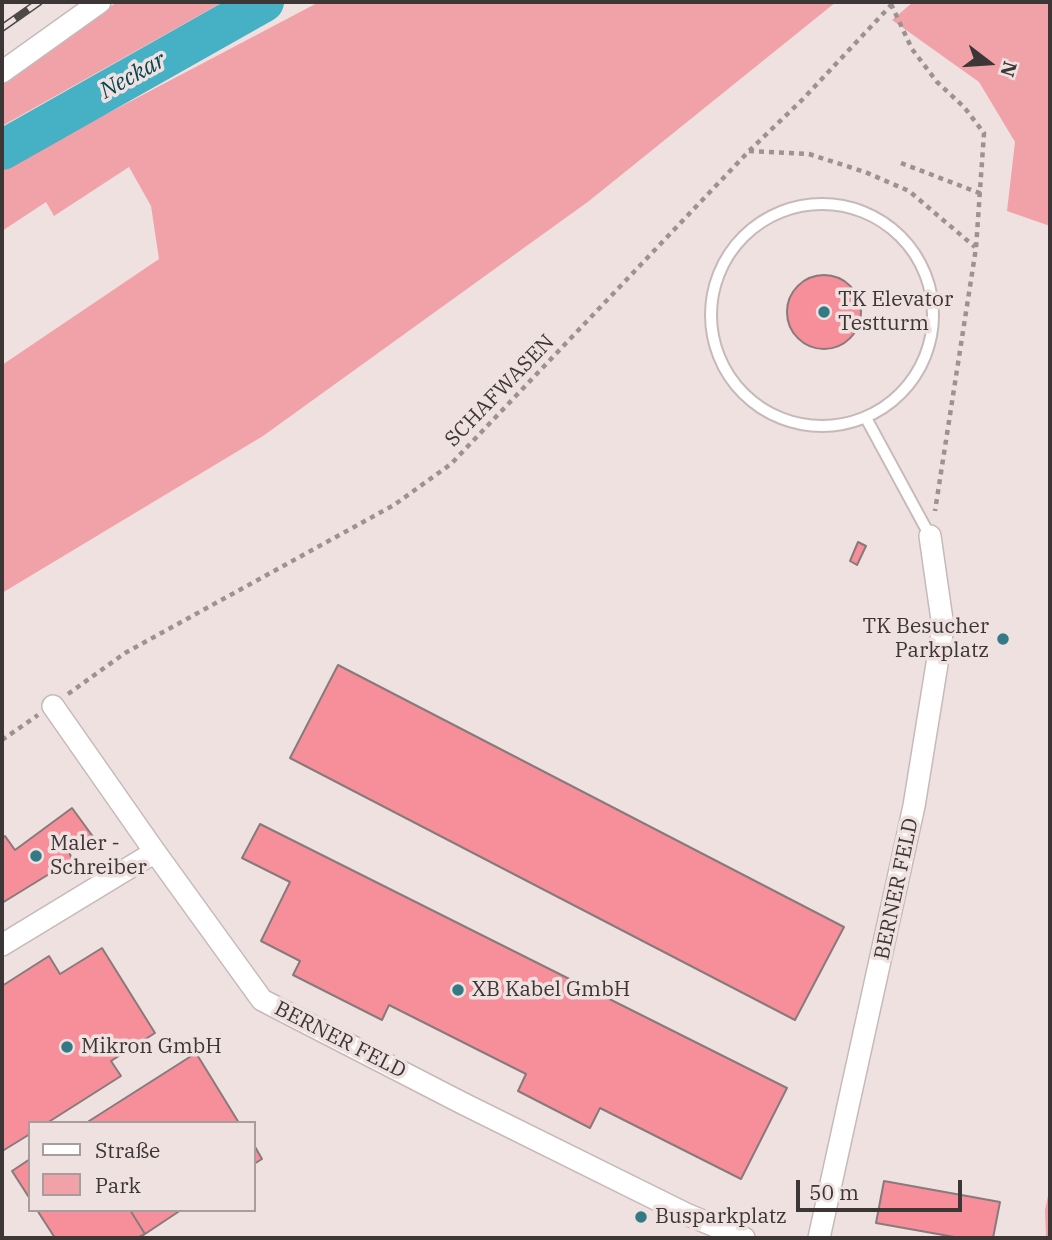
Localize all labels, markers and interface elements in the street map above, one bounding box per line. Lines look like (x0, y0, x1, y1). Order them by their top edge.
north arrow (954, 28, 1024, 98)
water label: Neckar (95, 47, 171, 105)
text: N (995, 58, 1023, 80)
place label: TK Elevator Testturm (838, 287, 953, 337)
marker: TK Elevator Testturm (816, 304, 832, 320)
street label: SCHAFWASEN (440, 330, 560, 452)
place label: TK Besucher Parkplatz (863, 614, 989, 664)
marker: TK Besucher Parkplatz (995, 631, 1011, 647)
street label: BERNER FELD (870, 816, 924, 962)
place label: Maler - Schreiber (50, 831, 147, 881)
marker: Maler - Schreiber (28, 848, 44, 864)
place label: XB Kabel GmbH (472, 977, 630, 1003)
marker: XB Kabel GmbH (450, 982, 466, 998)
street label: BERNER FELD (270, 996, 410, 1084)
place label: Mikron GmbH (81, 1034, 222, 1060)
marker: Mikron GmbH (59, 1039, 75, 1055)
legend (28, 1121, 256, 1212)
text: Straße (95, 1136, 160, 1164)
scale bar (800, 1166, 966, 1210)
text: Park (95, 1171, 141, 1199)
text: 50 m (809, 1178, 859, 1206)
place label: Busparkplatz (655, 1204, 787, 1230)
marker: Busparkplatz (633, 1209, 649, 1225)

